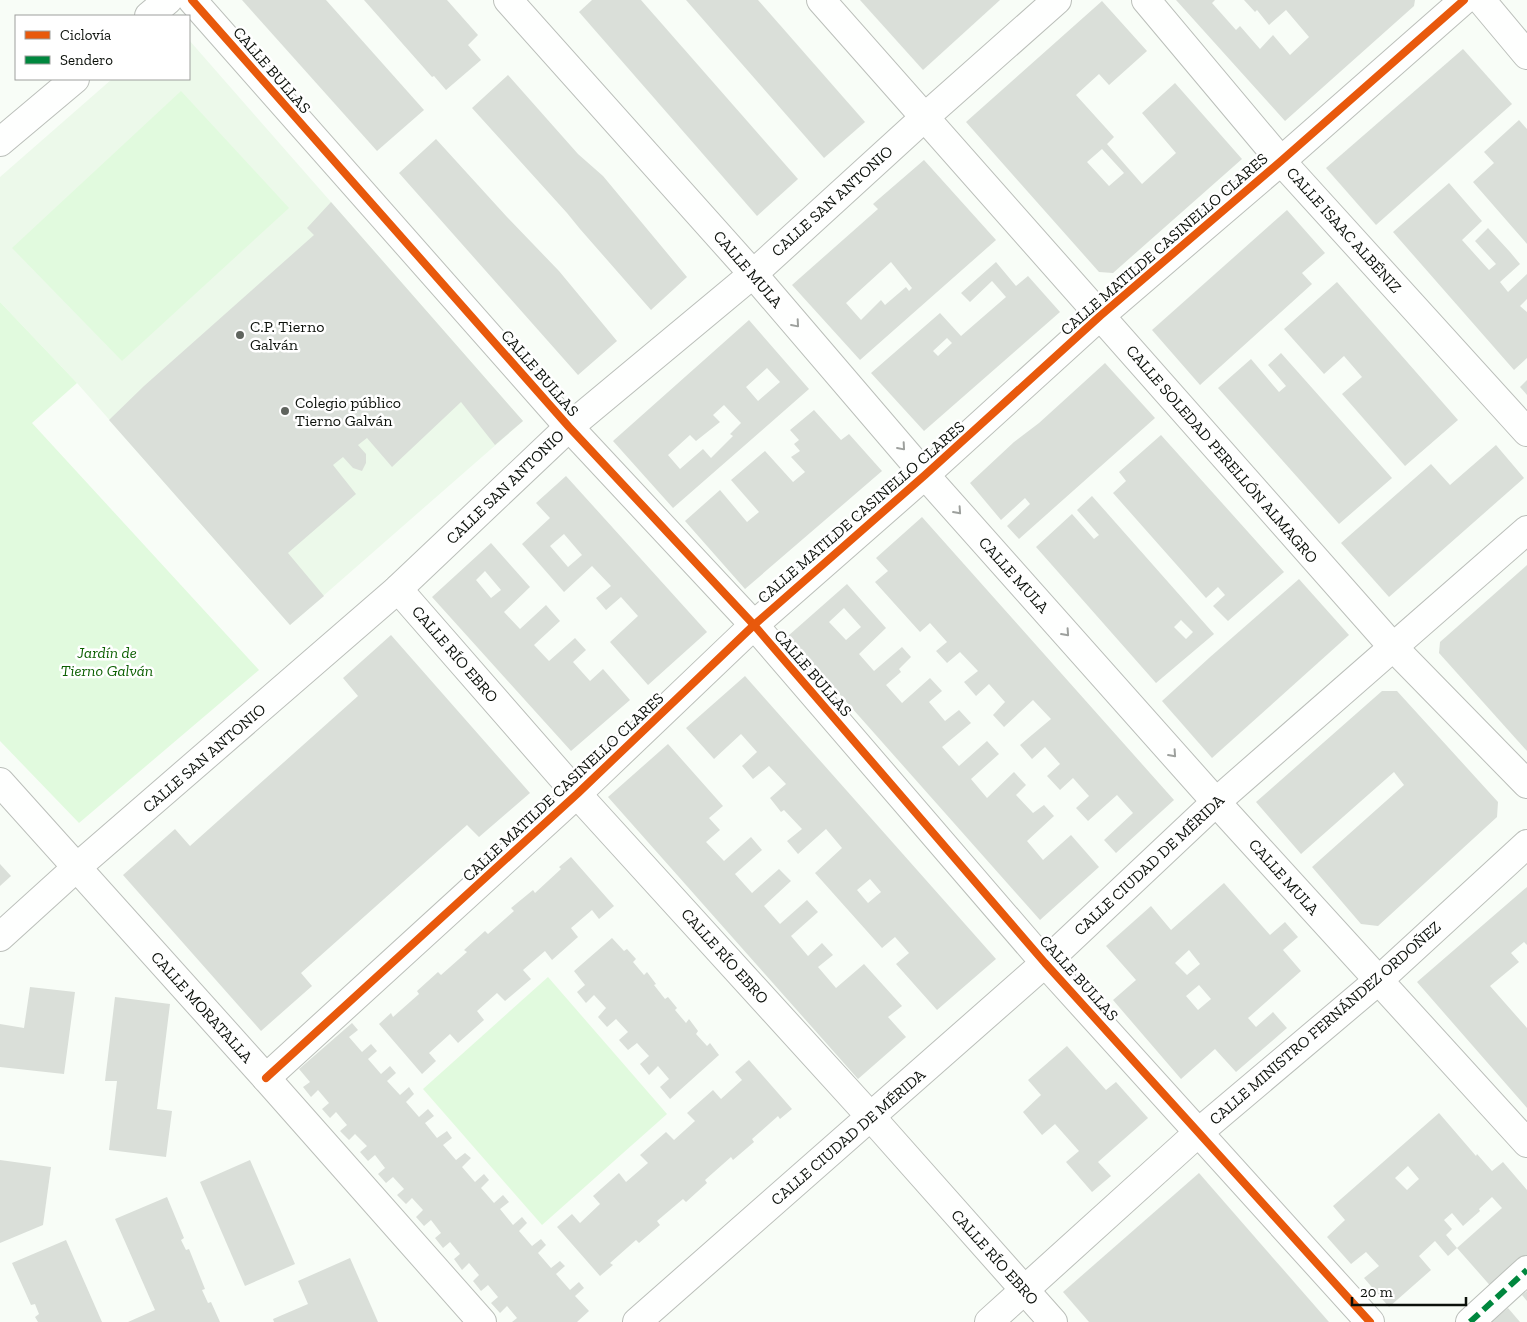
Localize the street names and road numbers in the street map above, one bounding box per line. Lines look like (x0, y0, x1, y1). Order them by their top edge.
street label: CALLE BULLAS (229, 23, 315, 117)
street label: CALLE SAN ANTONIO (767, 141, 897, 260)
street label: CALLE MATILDE CASINELLO CLARES (1057, 149, 1271, 339)
street label: CALLE ISAAC ALBÉNIZ (1282, 163, 1406, 297)
street label: CALLE MULA (709, 227, 787, 312)
street label: CALLE BULLAS (497, 326, 583, 420)
street label: CALLE SOLEDAD PERELLÓN ALMAGRO (1122, 341, 1322, 567)
street label: CALLE MATILDE CASINELLO CLARES (754, 417, 968, 607)
street label: CALLE SAN ANTONIO (442, 426, 568, 548)
street label: CALLE MULA (975, 533, 1054, 617)
street label: CALLE RÍO EBRO (408, 602, 502, 706)
street label: CALLE BULLAS (770, 626, 856, 720)
street label: CALLE MATILDE CASINELLO CLARES (458, 689, 668, 885)
street label: CALLE SAN ANTONIO (139, 699, 270, 817)
street label: CALLE CIUDAD DE MÉRIDA (1070, 790, 1228, 940)
street label: CALLE MULA (1245, 835, 1324, 919)
street label: CALLE RÍO EBRO (677, 904, 773, 1008)
street label: CALLE MINISTRO FERNÁNDEZ ORDOÑEZ (1205, 917, 1445, 1129)
street label: CALLE BULLAS (1036, 931, 1122, 1025)
street label: CALLE MORATALLA (147, 947, 257, 1067)
street label: CALLE CIUDAD DE MÉRIDA (767, 1064, 929, 1209)
street label: CALLE RÍO EBRO (947, 1205, 1043, 1309)

